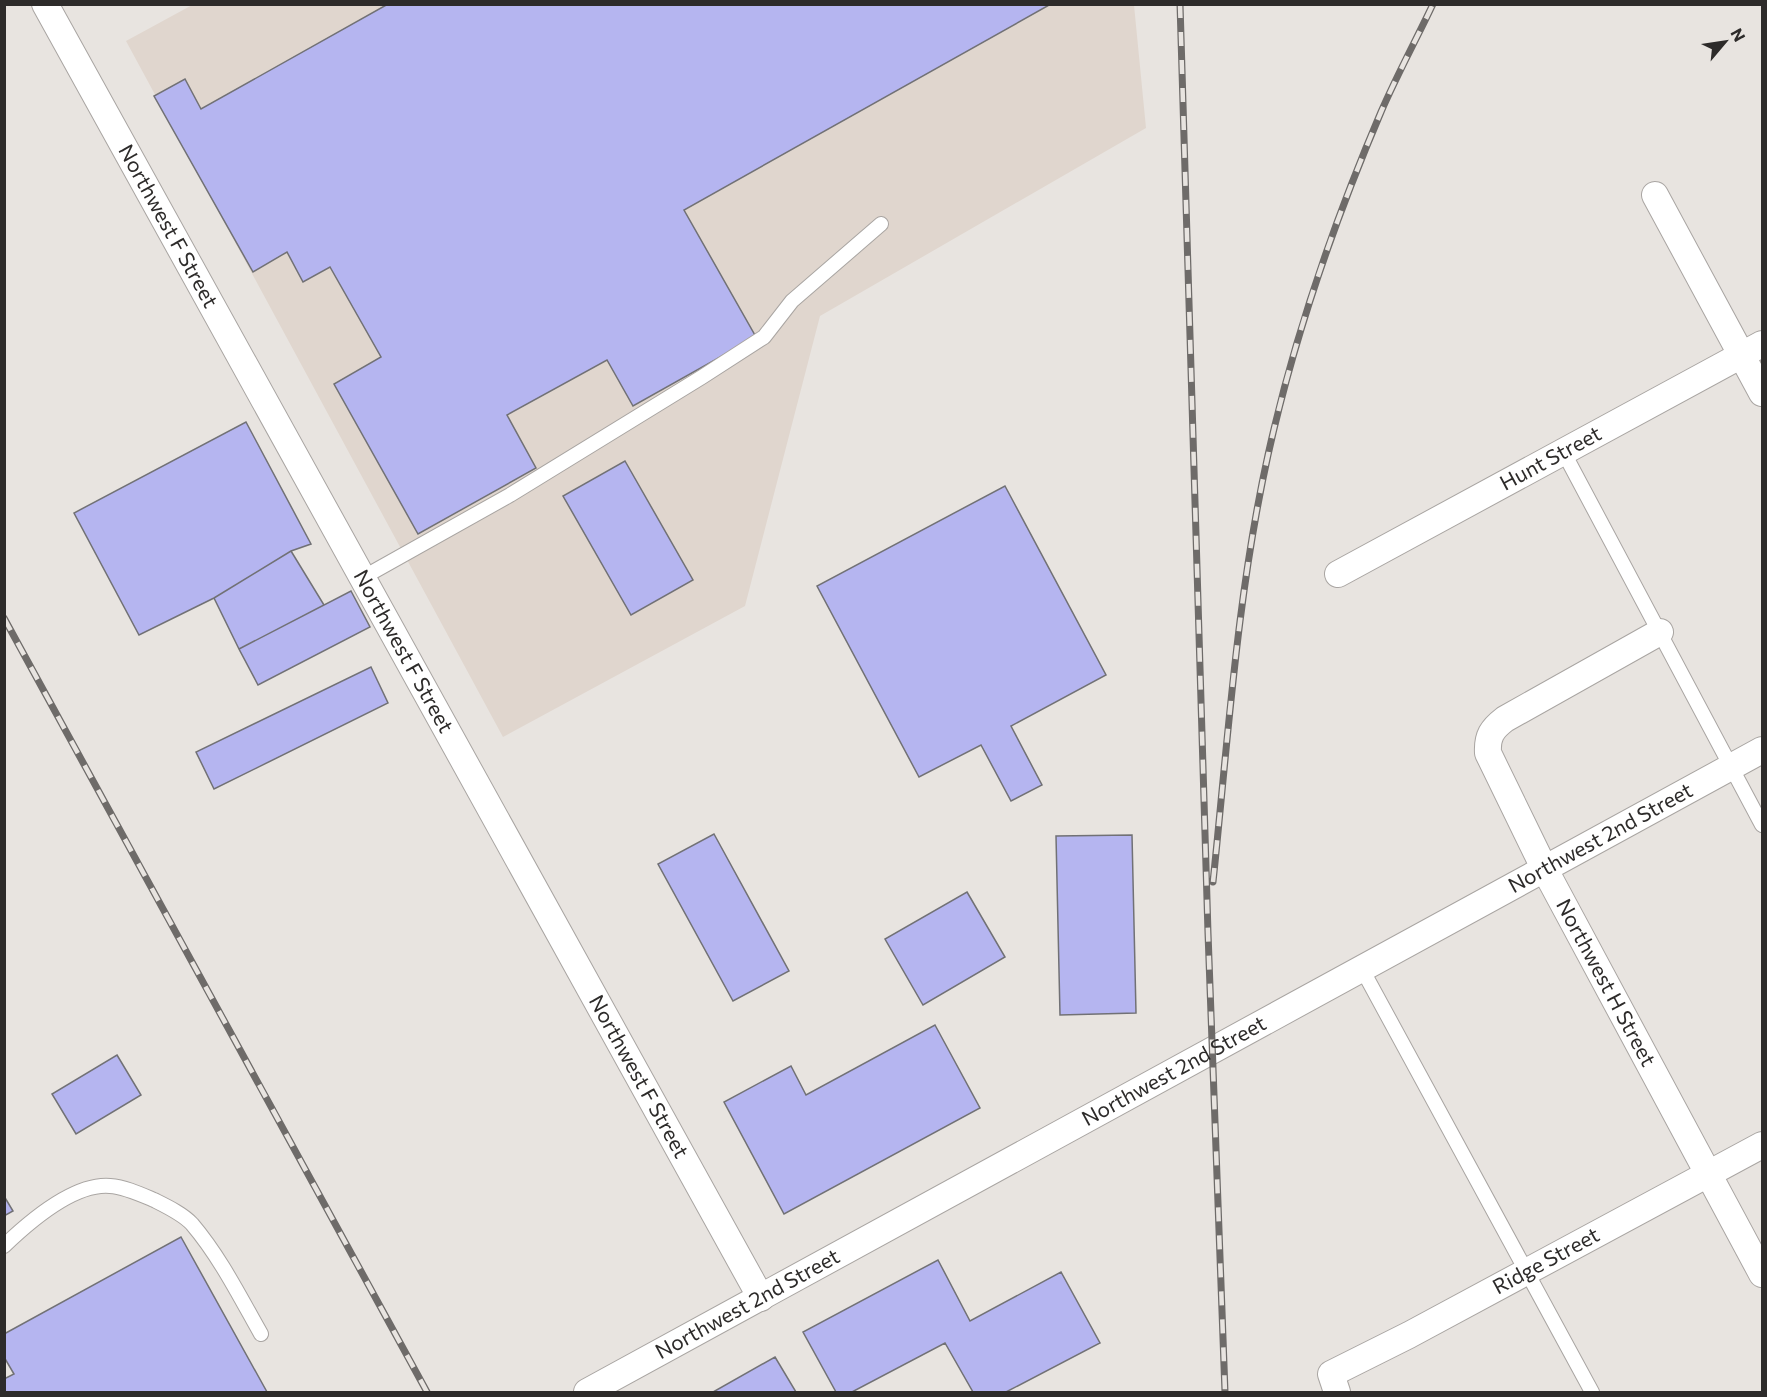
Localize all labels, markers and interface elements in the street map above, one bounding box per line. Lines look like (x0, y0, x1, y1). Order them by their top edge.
north arrow (1695, 12, 1755, 72)
text: N (1727, 25, 1750, 44)
street label: Northwest F Street (114, 140, 224, 311)
street label: Hunt Street (1495, 420, 1605, 495)
street label: Northwest F Street (349, 565, 460, 737)
street label: Northwest 2nd Street (1503, 776, 1696, 897)
street label: Northwest H Street (1552, 894, 1662, 1070)
street label: Northwest F Street (585, 990, 695, 1162)
street label: Northwest 2nd Street (1077, 1010, 1270, 1130)
street label: Ridge Street (1488, 1221, 1603, 1299)
street label: Northwest 2nd Street (650, 1243, 843, 1363)

